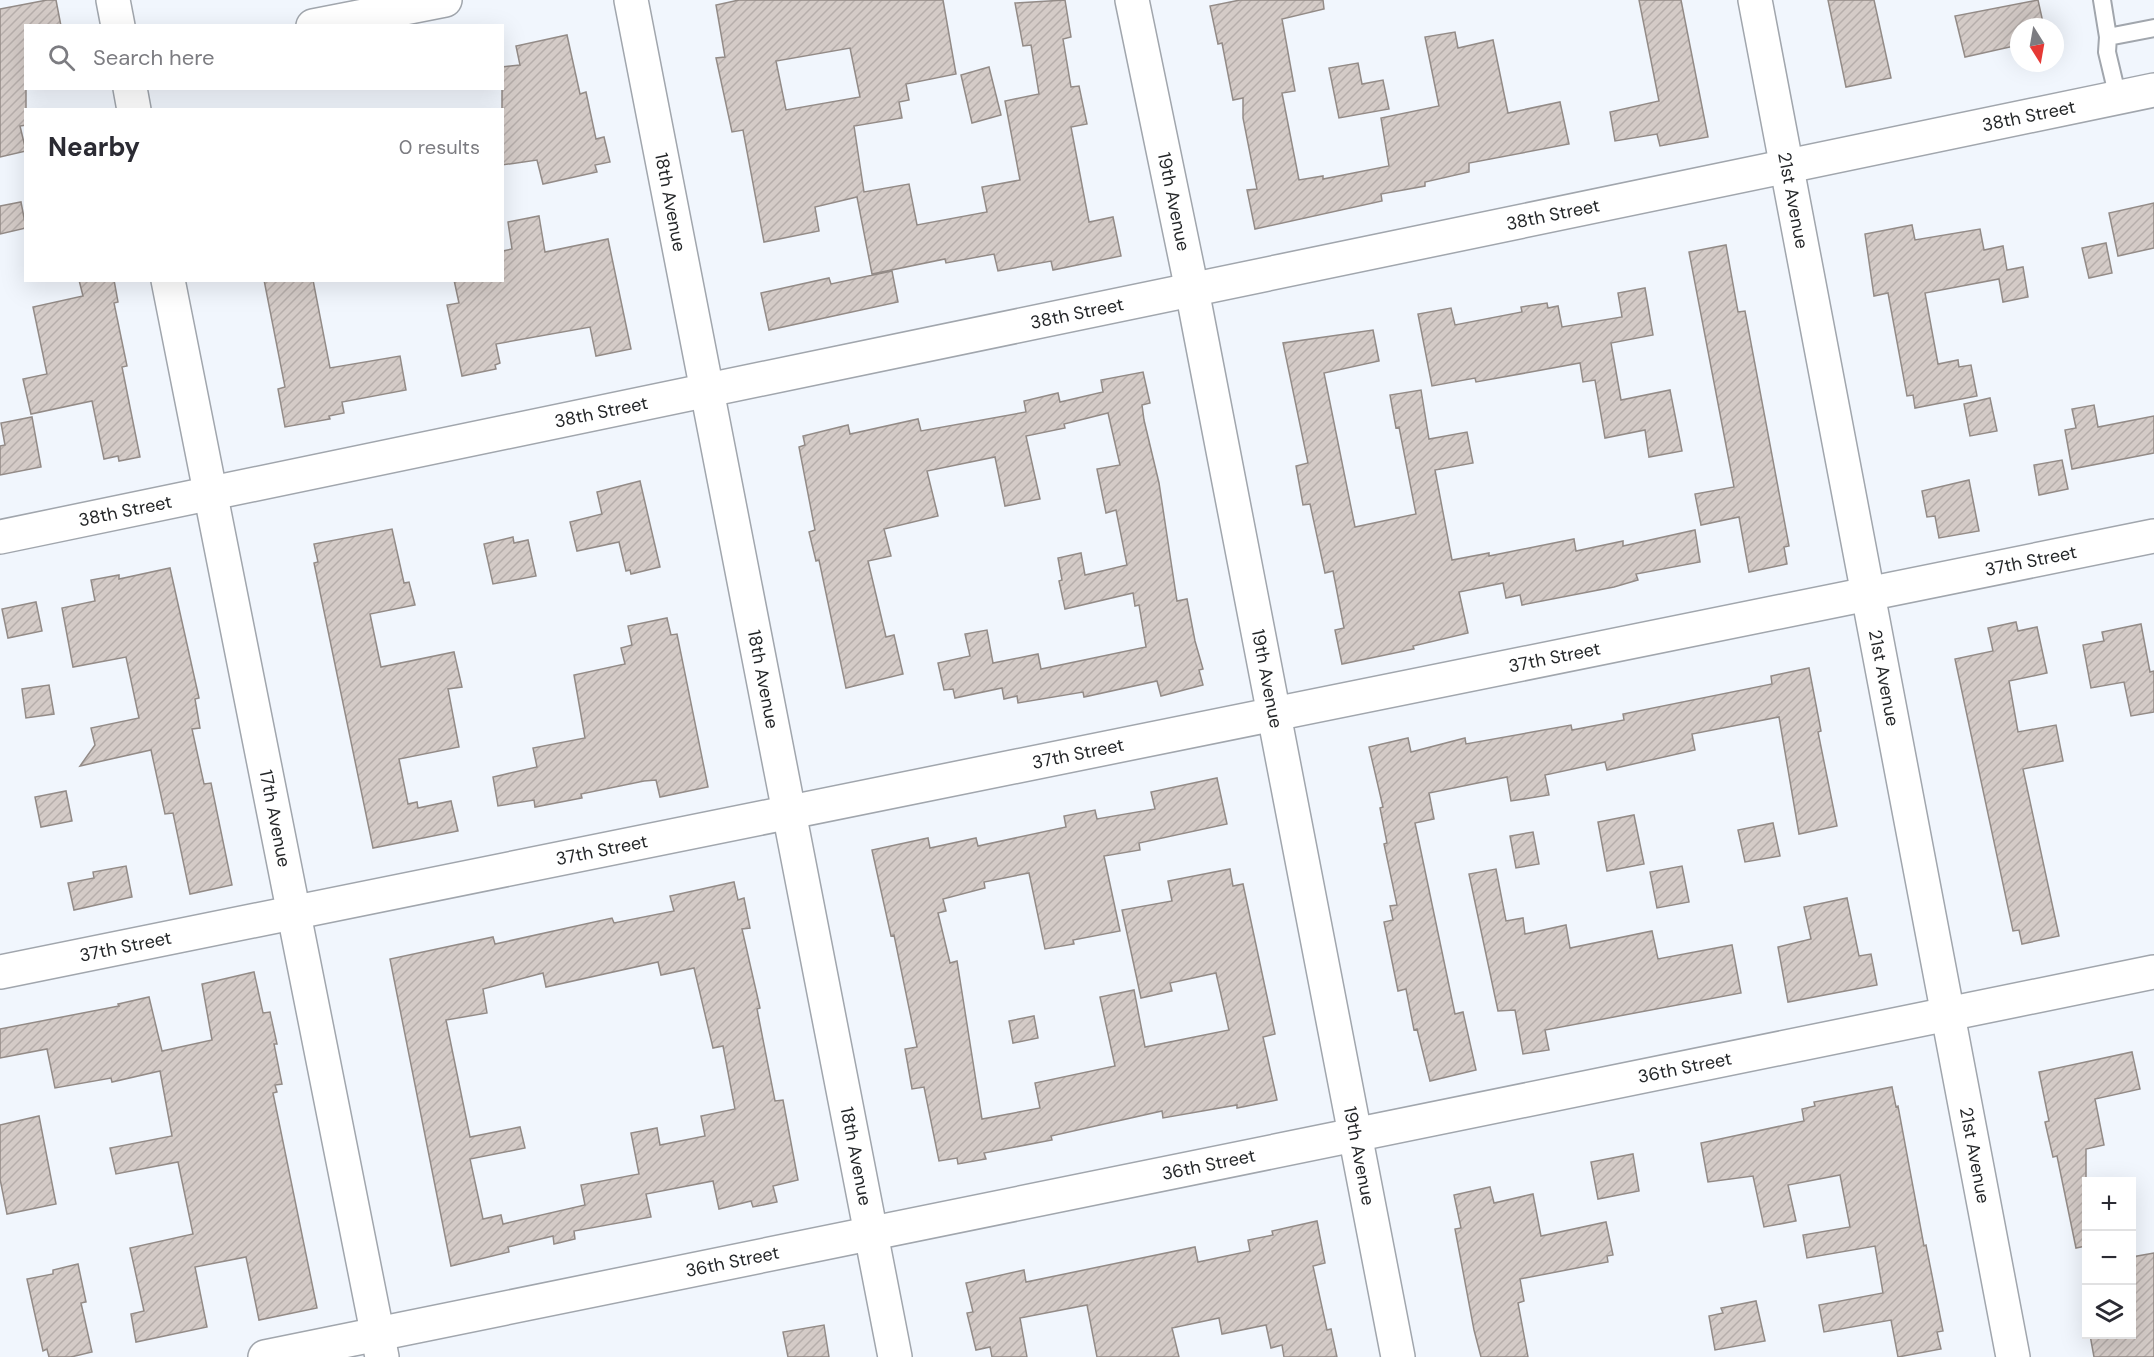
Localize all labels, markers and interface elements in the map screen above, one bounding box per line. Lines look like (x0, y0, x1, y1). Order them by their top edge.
north arrow (2010, 18, 2064, 72)
search box (24, 24, 504, 90)
icon: search (45, 41, 78, 74)
text: Search here (93, 43, 214, 72)
street label: 38th Street (1980, 95, 2078, 137)
text: Nearby (48, 130, 140, 164)
text: 0 results (399, 134, 480, 160)
street label: 19th Avenue (1152, 150, 1196, 253)
street label: 21st Avenue (1772, 150, 1814, 251)
street label: 18th Avenue (649, 151, 692, 254)
street label: 38th Street (1504, 193, 1602, 236)
street label: 38th Street (1028, 292, 1126, 335)
street label: 38th Street (552, 391, 650, 434)
street label: 38th Street (76, 490, 174, 532)
street label: 37th Street (1983, 540, 2079, 582)
street label: 19th Avenue (1246, 627, 1288, 730)
street label: 18th Avenue (742, 628, 784, 731)
street label: 21st Avenue (1863, 628, 1905, 728)
street label: 37th Street (1506, 636, 1603, 678)
street label: 37th Street (1030, 733, 1126, 775)
street label: 17th Avenue (254, 768, 296, 869)
street label: 37th Street (554, 829, 650, 871)
street label: 37th Street (77, 926, 174, 968)
street label: 36th Street (1636, 1046, 1734, 1089)
street label: 19th Avenue (1338, 1104, 1380, 1207)
street label: 18th Avenue (835, 1105, 877, 1208)
street label: 21st Avenue (1954, 1105, 1996, 1206)
street label: 36th Street (1160, 1143, 1258, 1186)
map controls (2082, 1177, 2136, 1339)
button: + (2082, 1177, 2136, 1231)
button: − (2082, 1231, 2136, 1285)
street label: 36th Street (683, 1240, 781, 1283)
button: layers (2082, 1285, 2136, 1339)

